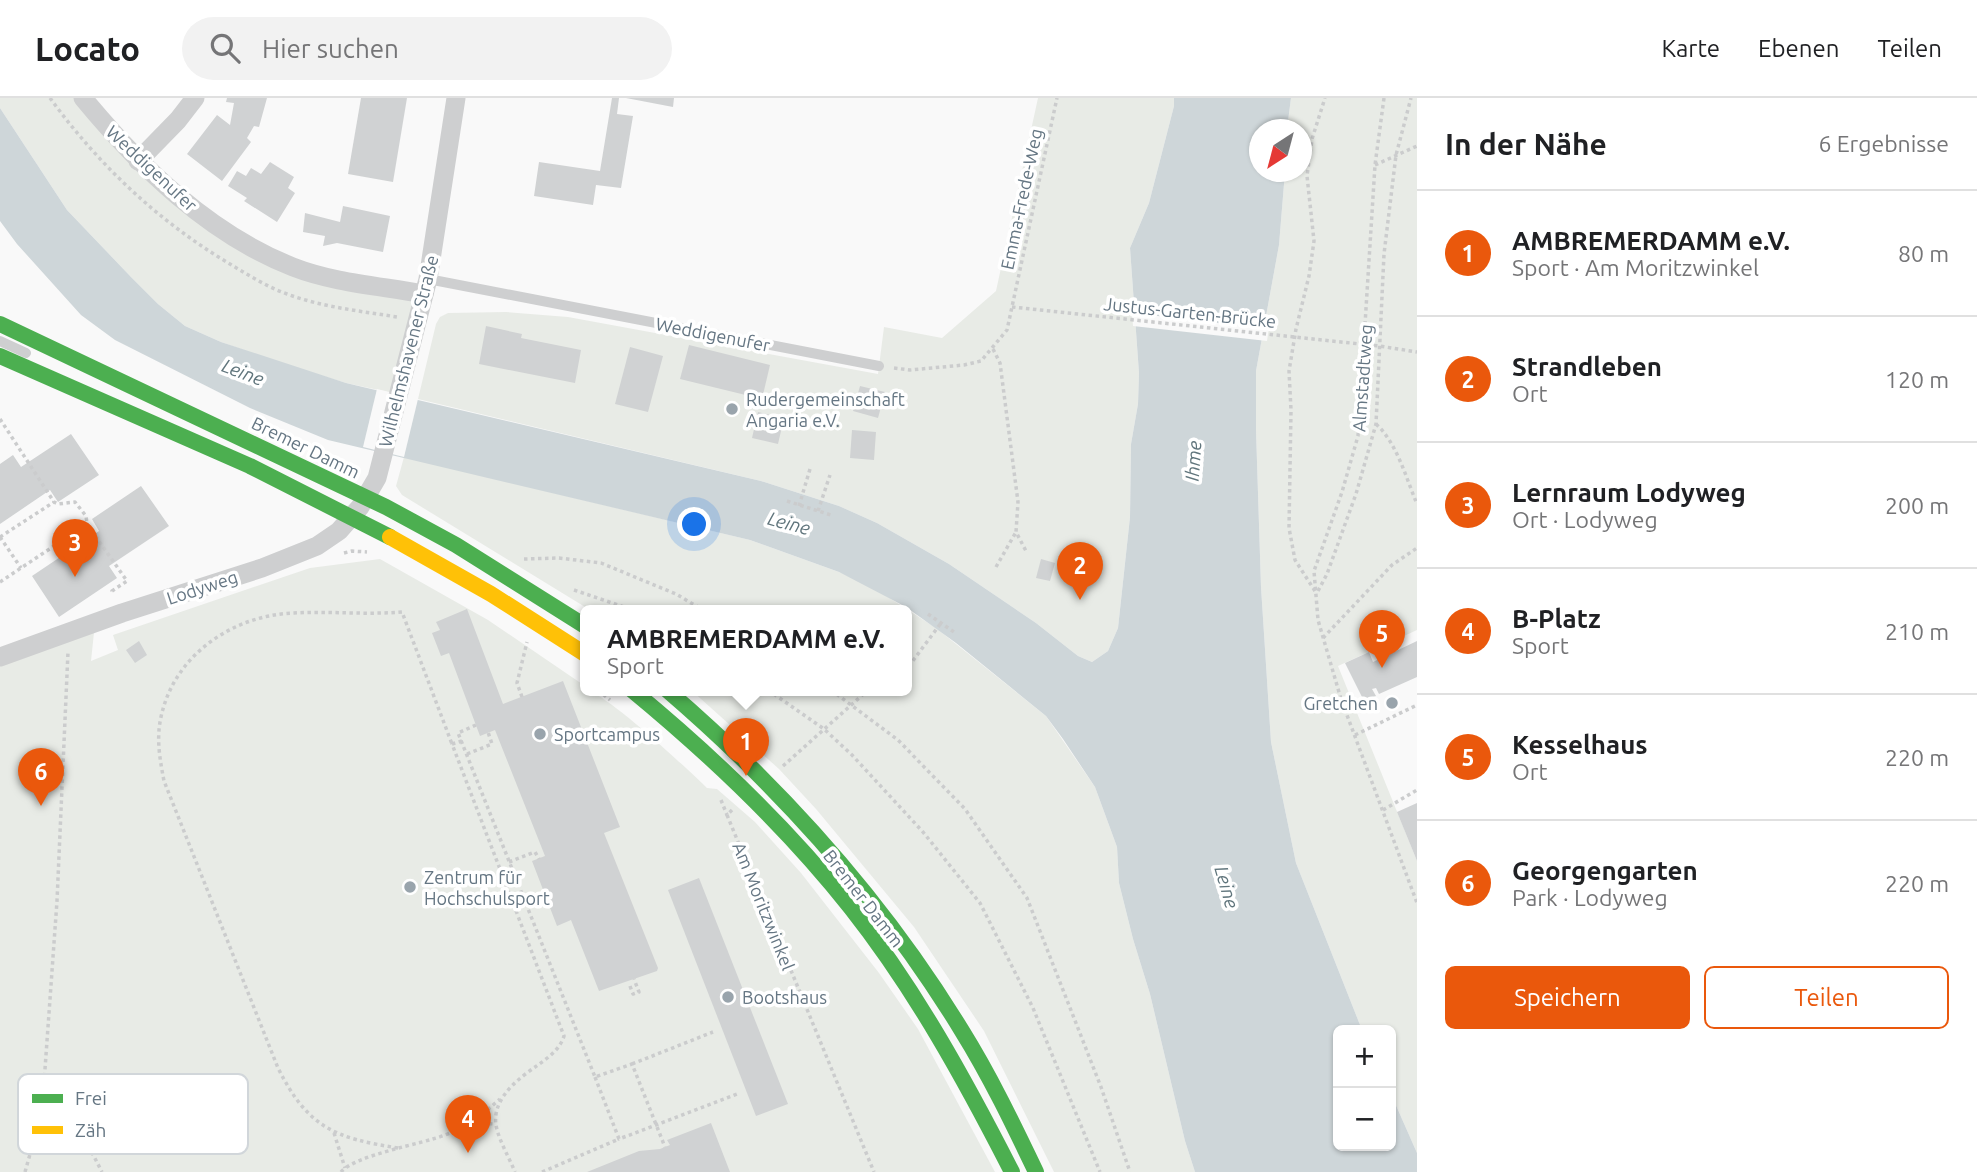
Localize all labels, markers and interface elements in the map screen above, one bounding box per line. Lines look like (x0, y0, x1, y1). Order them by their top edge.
search box (182, 17, 672, 80)
icon: search (206, 29, 244, 67)
text: Locato (35, 30, 140, 67)
text: Hier suchen (262, 34, 399, 63)
text: Karte (1661, 35, 1720, 62)
text: Ebenen (1758, 35, 1839, 62)
text: Teilen (1877, 35, 1942, 62)
north arrow (1249, 119, 1312, 182)
street label: Weddigenufer (103, 121, 201, 215)
street label: Emma-Frede-Weg (996, 127, 1046, 271)
text: In der Nähe (1445, 127, 1607, 161)
text: 6 Ergebnisse (1818, 131, 1949, 156)
text: AMBREMERDAMM e.V. (1512, 226, 1790, 255)
text: 1 (1462, 241, 1474, 266)
text: 80 m (1898, 241, 1949, 266)
street label: Wilhelmshavener Straße (374, 253, 442, 449)
text: Sport · Am Moritzwinkel (1512, 255, 1759, 280)
street label: Justus-Garten-Brücke (1103, 293, 1277, 331)
street label: Weddigenufer (654, 313, 772, 355)
street label: Almstadtweg (1348, 323, 1376, 433)
text: Strandleben (1512, 352, 1662, 381)
water label: Leine (219, 354, 267, 390)
text: 2 (1462, 367, 1474, 392)
text: 120 m (1885, 367, 1949, 392)
text: Ort (1512, 381, 1548, 406)
place label: Rudergemeinschaft Angaria e.V. (746, 389, 905, 430)
marker: Rudergemeinschaft Angaria e.V. (724, 401, 740, 417)
street label: Bremer Damm (249, 412, 363, 482)
water label: Ihme (1181, 439, 1205, 482)
text: Lernraum Lodyweg (1512, 478, 1746, 507)
text: 3 (1462, 493, 1474, 518)
text: 200 m (1885, 493, 1949, 518)
your location (677, 507, 711, 541)
water label: Leine (765, 507, 813, 539)
text: Ort · Lodyweg (1512, 507, 1658, 532)
pin: 3 (52, 519, 98, 577)
pin: 2 (1057, 542, 1103, 600)
street label: Lodyweg (164, 566, 240, 608)
text: B-Platz (1512, 604, 1601, 633)
popup (580, 605, 912, 696)
pin: 5 (1359, 610, 1405, 668)
text: 4 (1462, 619, 1474, 644)
text: 210 m (1885, 619, 1949, 644)
text: AMBREMERDAMM e.V. (607, 624, 885, 653)
text: Sport (1512, 633, 1569, 658)
text: Sport (607, 653, 664, 678)
place label: Gretchen (1303, 693, 1378, 713)
marker: Gretchen (1384, 695, 1400, 711)
pin: 1 (723, 718, 769, 776)
place label: Sportcampus (554, 724, 660, 744)
marker: Sportcampus (532, 726, 548, 742)
text: Kesselhaus (1512, 730, 1648, 759)
text: 5 (1462, 745, 1474, 770)
text: 220 m (1885, 745, 1949, 770)
pin: 6 (18, 748, 64, 806)
text: Ort (1512, 759, 1548, 784)
street label: Am Moritzwinkel (729, 839, 799, 973)
street label: Bremer Damm (820, 845, 908, 951)
text: Georgengarten (1512, 856, 1698, 885)
water label: Leine (1210, 863, 1244, 911)
place label: Zentrum für Hochschulsport (424, 867, 550, 908)
text: 6 (1462, 871, 1474, 896)
text: 220 m (1885, 871, 1949, 896)
marker: Zentrum für Hochschulsport (402, 879, 418, 895)
text: Park · Lodyweg (1512, 885, 1668, 910)
button: Speichern (1445, 966, 1690, 1029)
button: Teilen (1704, 966, 1949, 1029)
place label: Bootshaus (742, 987, 827, 1007)
marker: Bootshaus (720, 989, 736, 1005)
map controls (1333, 1025, 1396, 1151)
button: + (1333, 1025, 1396, 1088)
legend (18, 1074, 248, 1154)
text: Frei (75, 1087, 107, 1109)
button: − (1333, 1088, 1396, 1151)
pin: 4 (445, 1095, 491, 1153)
text: Zäh (75, 1119, 106, 1141)

